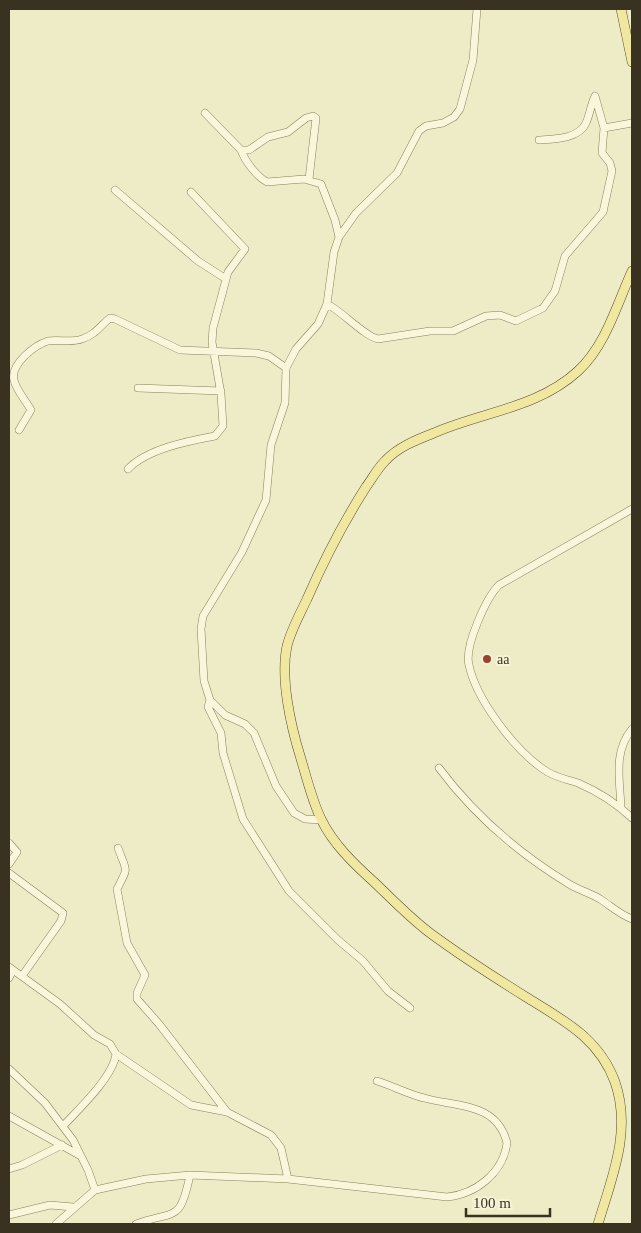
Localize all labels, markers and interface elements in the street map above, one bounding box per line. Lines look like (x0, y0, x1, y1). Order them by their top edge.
place label: aa (497, 652, 510, 667)
marker: aa (481, 653, 493, 665)
scale bar (466, 1186, 550, 1218)
text: 100 m (473, 1195, 511, 1211)

